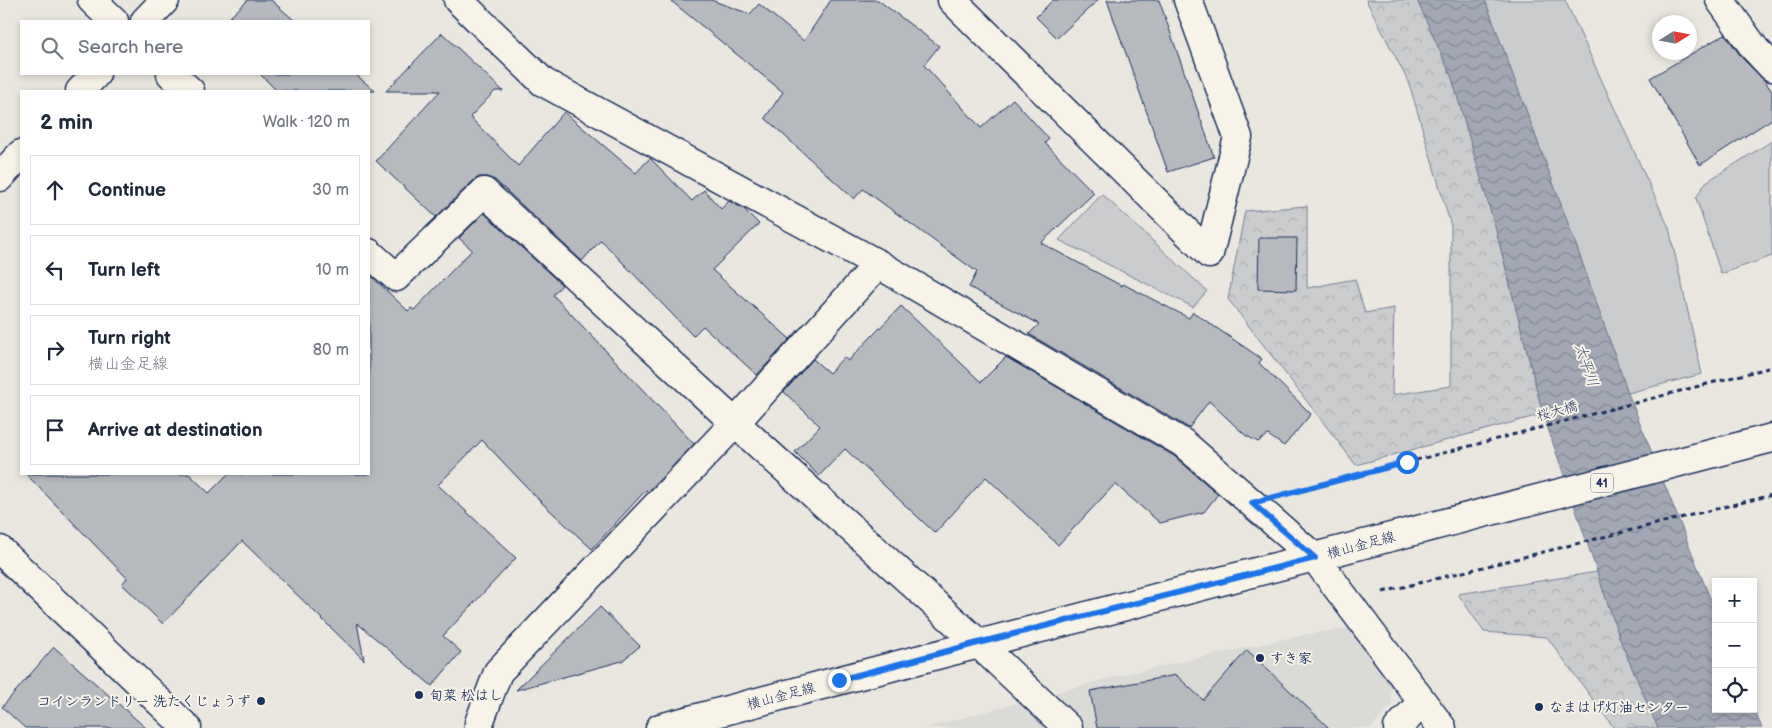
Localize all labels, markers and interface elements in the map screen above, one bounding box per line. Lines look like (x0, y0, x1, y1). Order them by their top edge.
north arrow (1652, 15, 1697, 60)
search box (20, 20, 370, 75)
icon: search (38, 34, 66, 62)
text: Search here (78, 36, 183, 59)
text: 2 min (40, 110, 93, 135)
text: Walk · 120 m (263, 113, 350, 132)
icon: ahead (41, 176, 69, 204)
text: Continue (88, 179, 166, 202)
text: 30 m (312, 181, 349, 200)
icon: left (41, 256, 69, 284)
text: Turn left (88, 259, 160, 282)
text: 10 m (316, 261, 349, 280)
text: Turn right (88, 327, 171, 350)
icon: right (41, 336, 69, 364)
text: 80 m (313, 341, 349, 360)
water label: 太平川 (1570, 341, 1602, 389)
text: 横山金足線 (88, 355, 168, 374)
street label: 桜大橋 (1535, 397, 1579, 425)
icon: arrive (41, 416, 69, 444)
text: Arrive at destination (88, 419, 263, 442)
route start (1396, 451, 1419, 474)
road number: 41 (1591, 473, 1613, 492)
street label: 横山金足線 (1325, 528, 1397, 562)
map controls (1712, 578, 1757, 713)
button: + (1712, 578, 1757, 623)
button: − (1712, 623, 1757, 668)
place label: すき家 (1270, 650, 1312, 667)
marker: すき家 (1254, 652, 1266, 664)
button: locate (1712, 668, 1757, 713)
route end (828, 669, 851, 692)
street label: 横山金足線 (745, 679, 817, 713)
place label: 旬菜 松はし (429, 687, 503, 704)
marker: 旬菜 松はし (413, 689, 425, 701)
place label: コインランドリー 洗たくじょうず (37, 693, 251, 710)
marker: コインランドリー 洗たくじょうず (255, 695, 267, 707)
place label: なまはげ灯油センター (1549, 699, 1689, 716)
marker: なまはげ灯油センター (1533, 701, 1545, 713)

